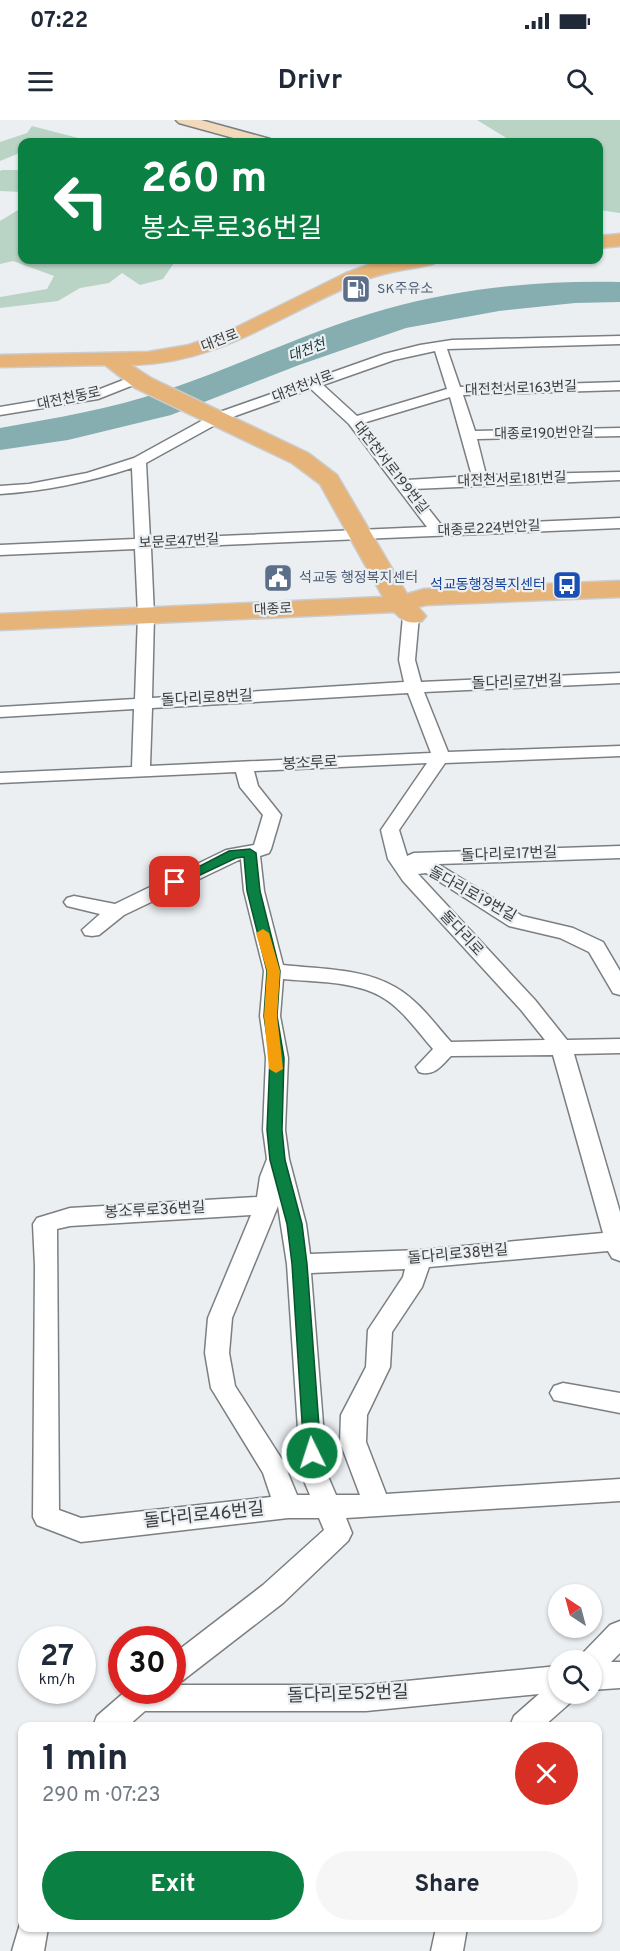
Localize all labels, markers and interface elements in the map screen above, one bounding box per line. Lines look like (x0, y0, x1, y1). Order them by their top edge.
text: 07:22 (30, 8, 88, 35)
text: Drivr (278, 64, 342, 98)
icon: menu (24, 65, 57, 98)
icon: search (563, 65, 596, 98)
text: 260 m (141, 154, 267, 207)
icon: left (42, 162, 120, 240)
text: 봉소루로36번길 (141, 213, 322, 247)
fuel station icon: SK주유소 (340, 273, 372, 305)
place label: SK주유소 (377, 281, 433, 298)
street label: 대전로 (199, 326, 241, 356)
water label: 대전천 (286, 336, 329, 366)
street label: 대전천서로 (270, 367, 336, 406)
street label: 대전천서로163번길 (465, 378, 577, 399)
street label: 대전천동로 (36, 383, 102, 414)
street label: 대전천서로199번길 (349, 418, 432, 517)
street label: 대종로190번안길 (494, 425, 594, 443)
street label: 대전천서로181번길 (457, 469, 567, 490)
street label: 대종로224번안길 (437, 518, 541, 540)
street label: 보문로47번길 (138, 531, 220, 553)
public building icon: 석교동 행정복지센터 (262, 562, 294, 594)
bus stop icon: 석교동행정복지센터 (551, 569, 583, 601)
place label: 석교동 행정복지센터 (299, 570, 418, 587)
place label: 석교동행정복지센터 (430, 577, 546, 594)
street label: 대종로 (253, 600, 293, 619)
street label: 돌다리로7번길 (471, 672, 563, 694)
street label: 돌다리로8번길 (161, 687, 253, 711)
street label: 봉소루로 (282, 753, 338, 775)
street label: 돌다리로17번길 (461, 844, 557, 866)
pin (149, 856, 200, 907)
street label: 돌다리로19번길 (425, 863, 519, 927)
icon: arrive (158, 865, 191, 898)
street label: 돌다리로 (435, 907, 487, 961)
street label: 봉소루로36번길 (104, 1199, 206, 1223)
street label: 돌다리로38번길 (407, 1241, 509, 1269)
position arrow (280, 1421, 344, 1485)
street label: 돌다리로46번길 (142, 1498, 266, 1534)
north arrow (548, 1584, 602, 1638)
map controls (548, 1584, 602, 1704)
speed limit sign: 30 (108, 1626, 186, 1704)
text: 27 (40, 1639, 74, 1676)
button: search (548, 1650, 602, 1704)
text: km/h (39, 1671, 75, 1690)
street label: 돌다리로52번길 (287, 1681, 409, 1709)
text: 1 min (42, 1737, 128, 1783)
button: close (515, 1742, 578, 1805)
text: 290 m · 07:23 (42, 1783, 161, 1809)
button: Exit (42, 1851, 304, 1920)
button: Share (316, 1851, 578, 1920)

